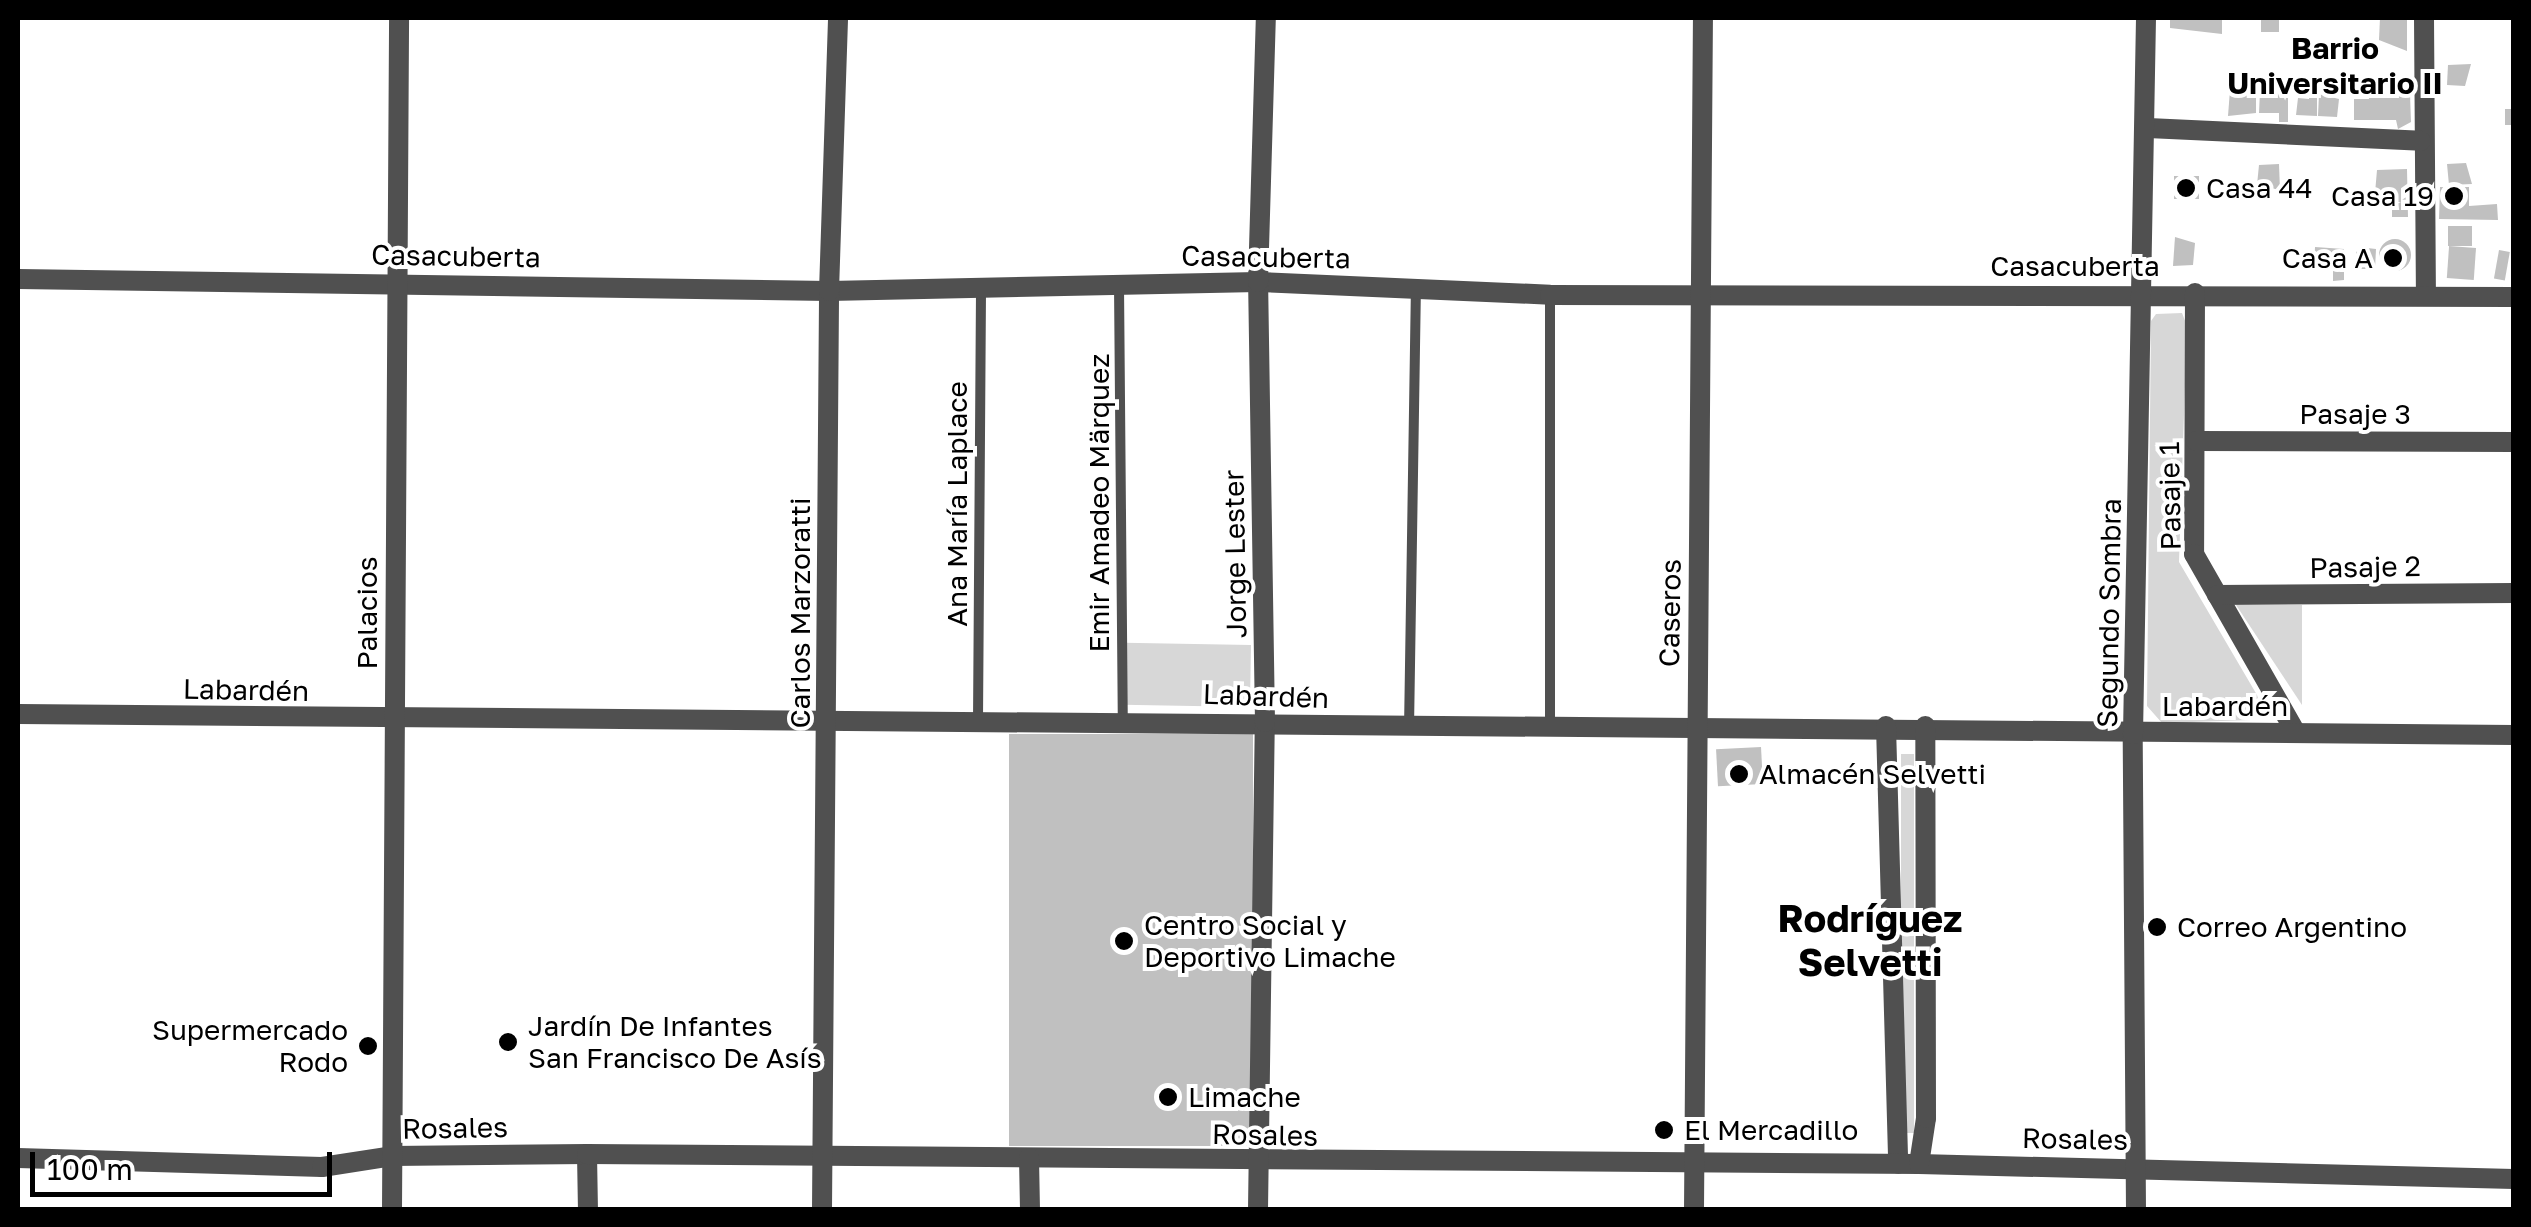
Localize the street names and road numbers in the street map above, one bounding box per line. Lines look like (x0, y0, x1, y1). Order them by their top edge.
street label: Casacuberta (371, 238, 541, 274)
street label: Casacuberta (1181, 239, 1351, 275)
street label: Casacuberta (1990, 249, 2160, 283)
street label: Emir Amadeo Märquez (1082, 353, 1116, 653)
street label: Ana María Laplace (940, 381, 974, 627)
street label: Pasaje 3 (2299, 397, 2411, 431)
street label: Pasaje 1 (2152, 441, 2188, 551)
street label: Jorge Lester (1217, 469, 1253, 639)
street label: Carlos Marzoratti (783, 497, 817, 729)
street label: Segundo Sombra (2090, 498, 2128, 728)
street label: Pasaje 2 (2309, 549, 2421, 585)
street label: Palacios (350, 556, 384, 670)
street label: Caseros (1652, 559, 1688, 667)
street label: Labardén (183, 672, 309, 708)
street label: Labardén (1202, 677, 1330, 715)
street label: Labardén (2162, 689, 2288, 723)
street label: Rosales (402, 1110, 508, 1146)
street label: Rosales (1212, 1117, 1318, 1153)
street label: Rosales (2022, 1121, 2128, 1157)

